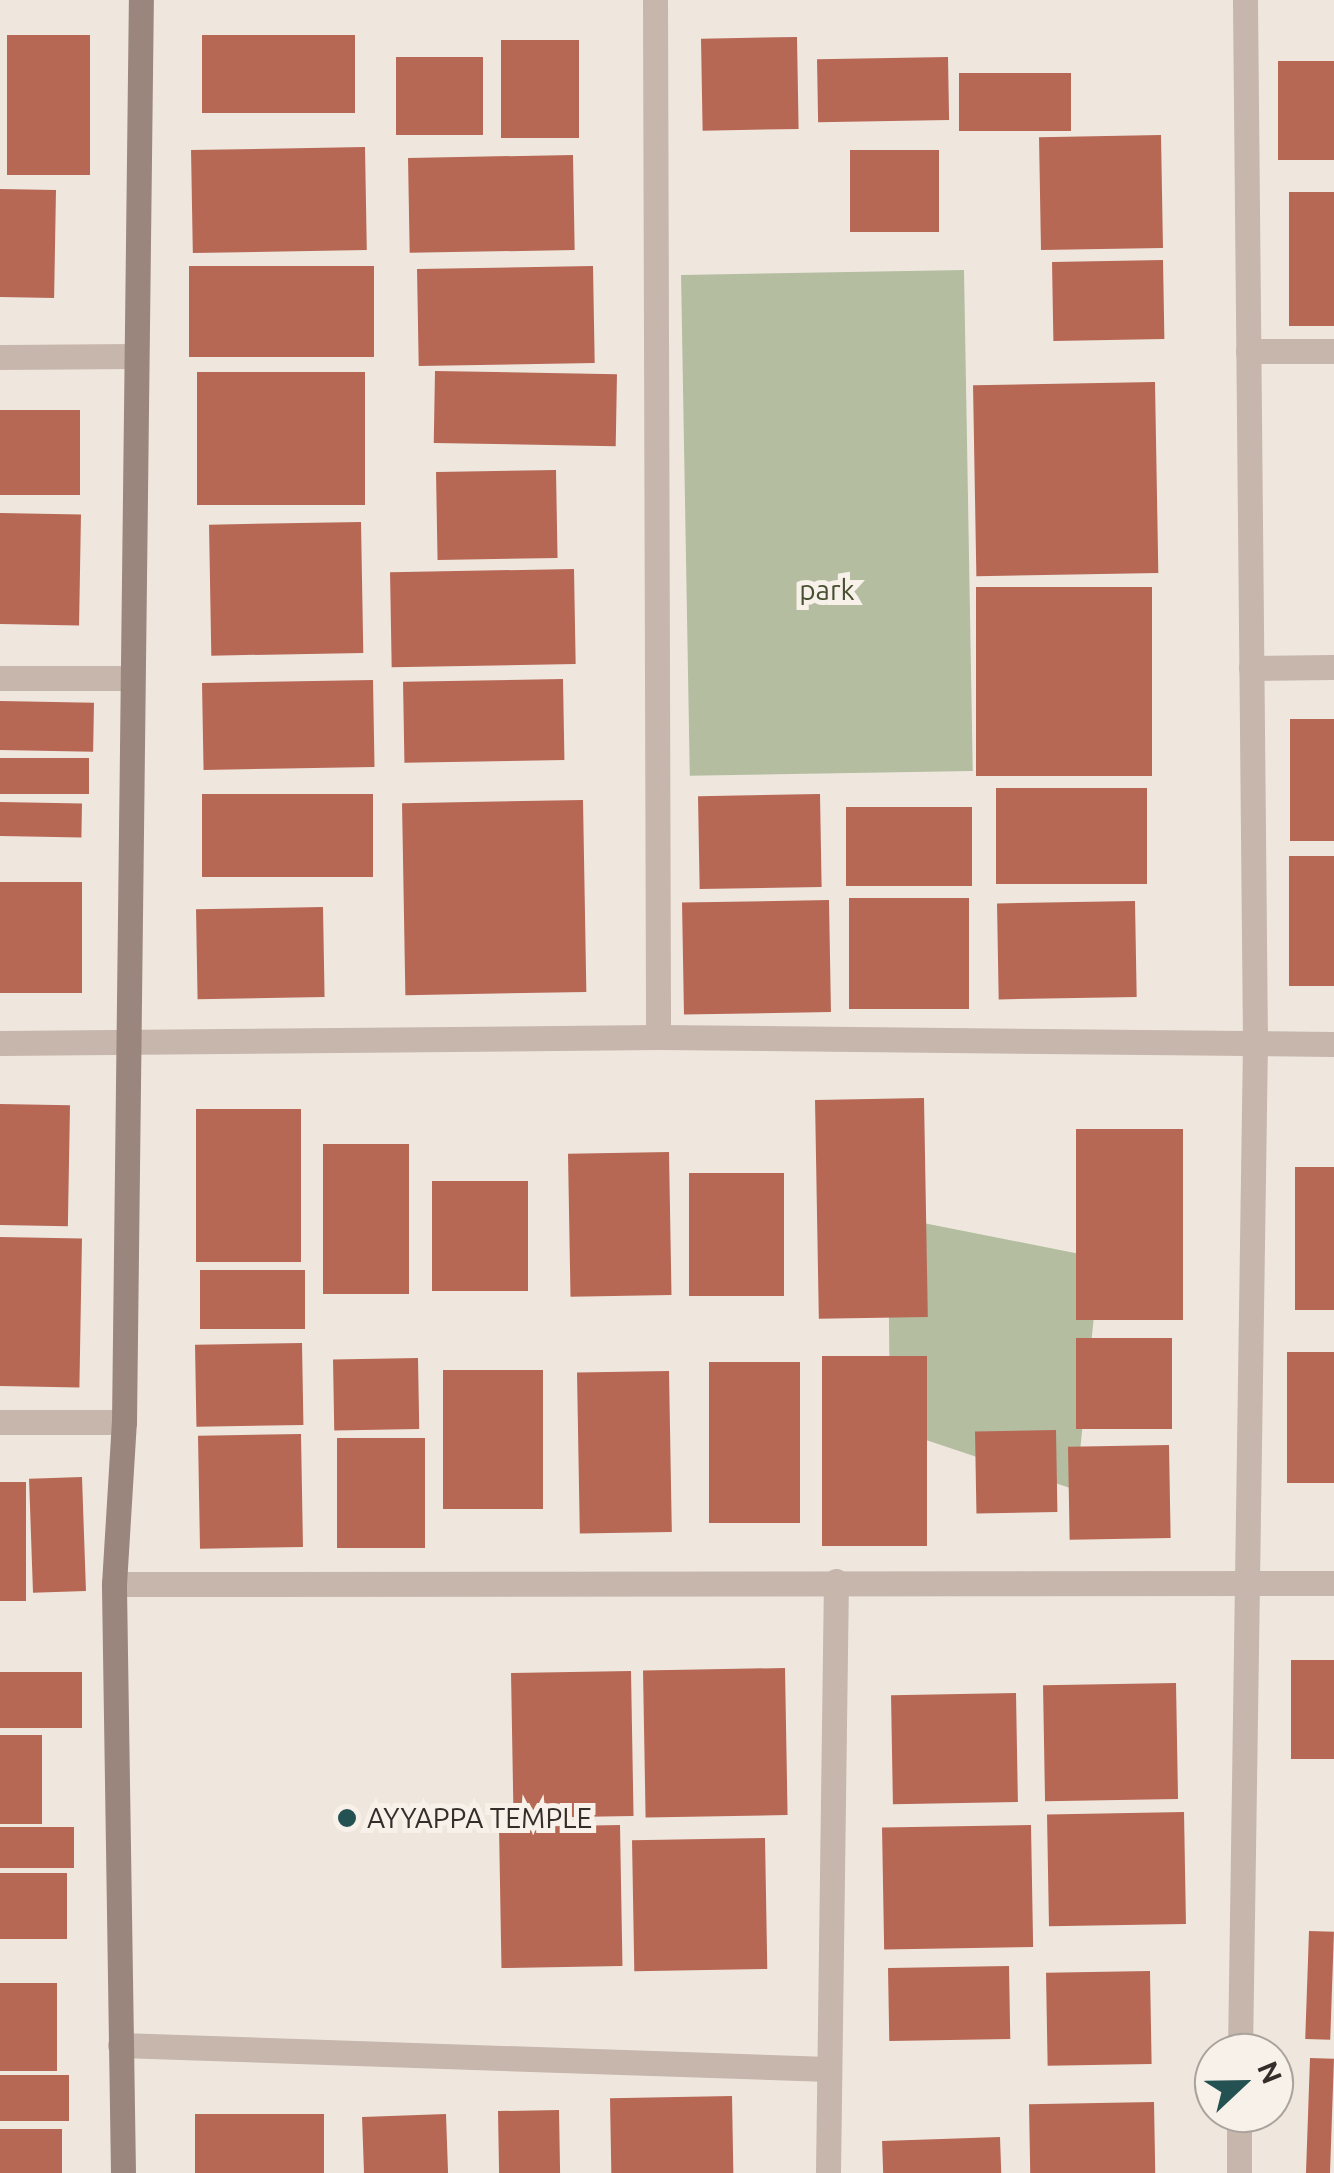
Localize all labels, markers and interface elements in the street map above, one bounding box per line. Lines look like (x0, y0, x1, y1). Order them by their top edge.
park label: park (799, 573, 855, 607)
place label: AYYAPPA TEMPLE (367, 1801, 592, 1835)
marker: AYYAPPA TEMPLE (336, 1807, 358, 1829)
north arrow (1194, 2033, 1294, 2133)
text: N (1252, 2057, 1289, 2088)

